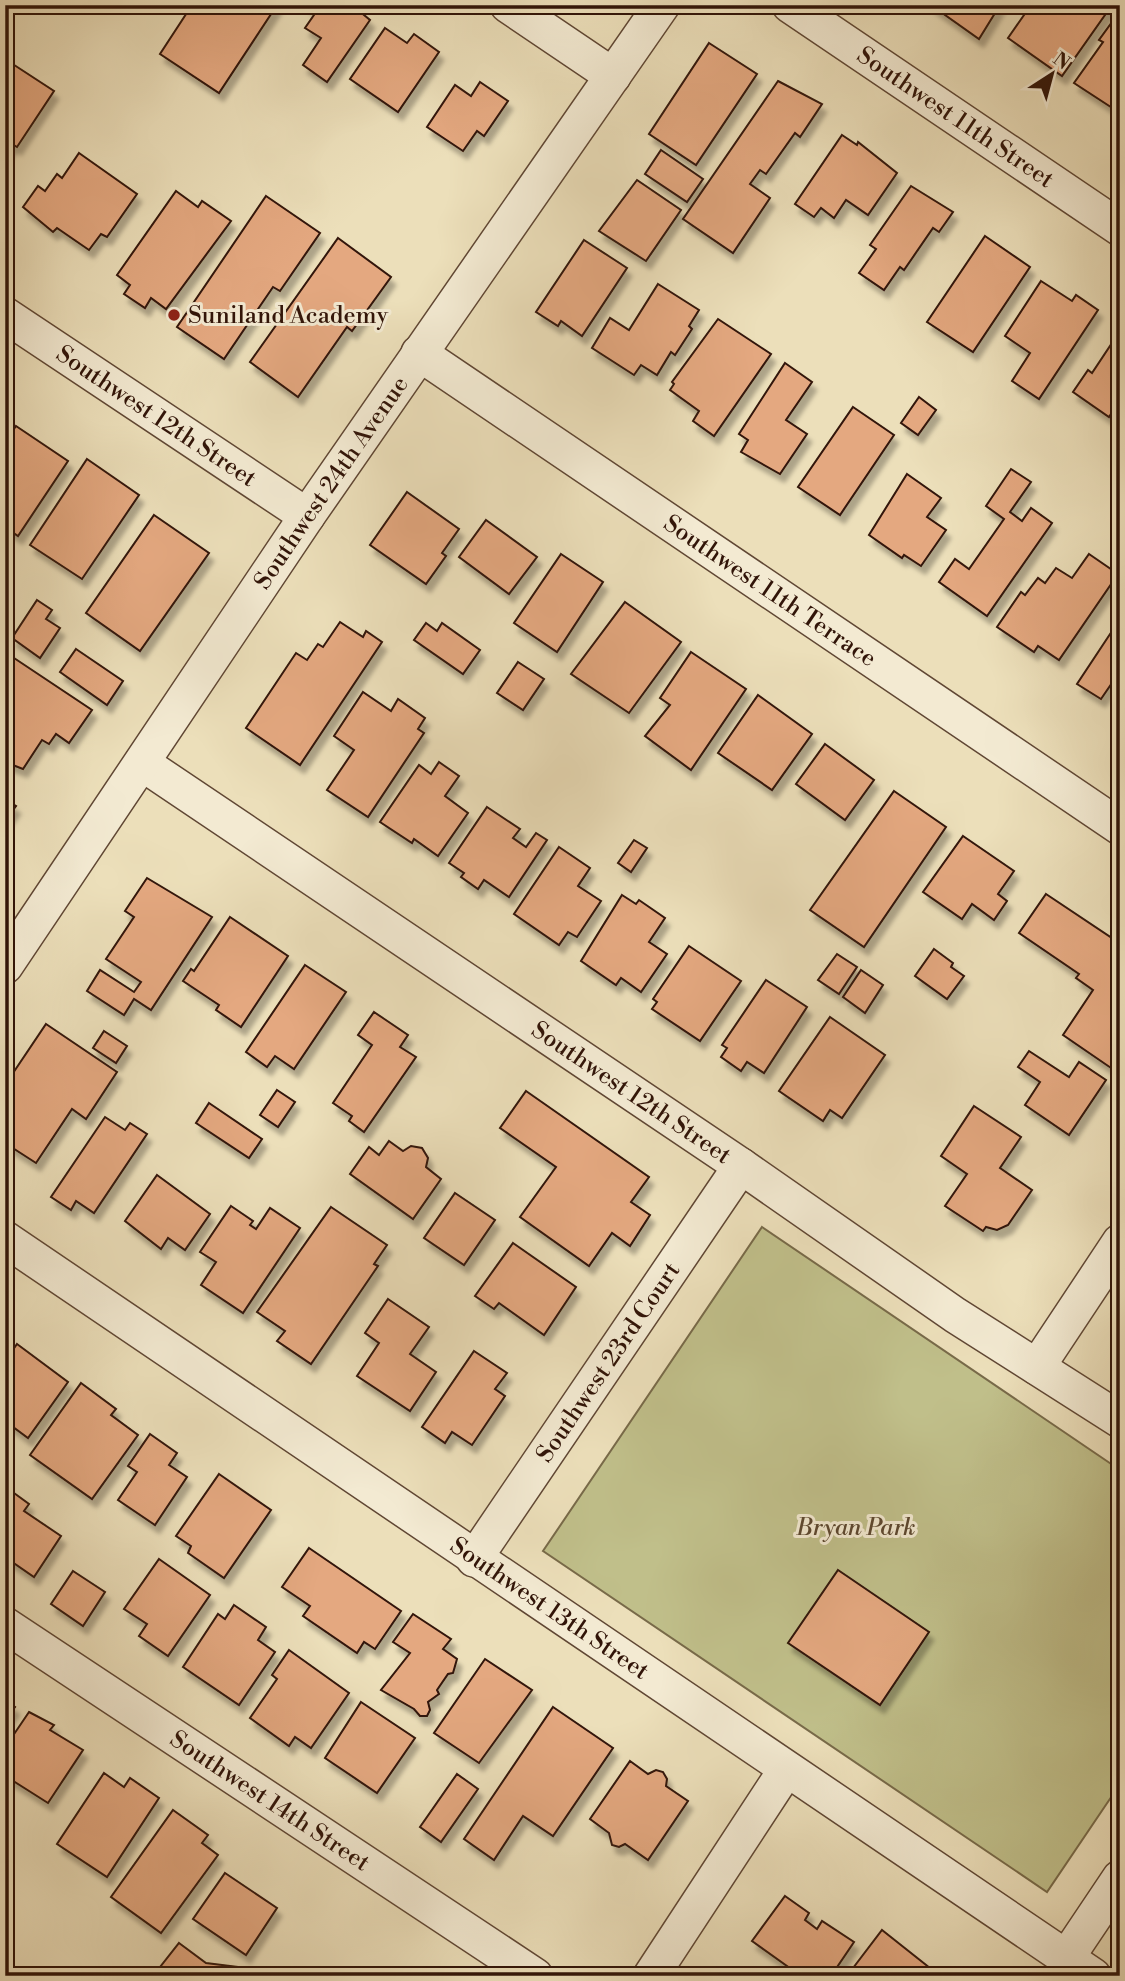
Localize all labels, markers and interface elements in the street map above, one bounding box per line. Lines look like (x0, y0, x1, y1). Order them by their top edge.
north arrow (1016, 38, 1086, 108)
street label: Southwest 11th Street (851, 41, 1060, 195)
text: N (1048, 47, 1075, 75)
place label: Suniland Academy (188, 301, 388, 331)
marker: Suniland Academy (166, 307, 182, 323)
street label: Southwest 12th Street (50, 339, 262, 494)
street label: Southwest 24th Avenue (248, 371, 415, 595)
street label: Southwest 11th Terrace (657, 509, 882, 674)
street label: Southwest 12th Street (525, 1015, 737, 1171)
street label: Southwest 23rd Court (530, 1256, 687, 1469)
park label: Bryan Park (795, 1513, 916, 1543)
street label: Southwest 13th Street (444, 1531, 655, 1687)
street label: Southwest 14th Street (164, 1724, 376, 1879)

